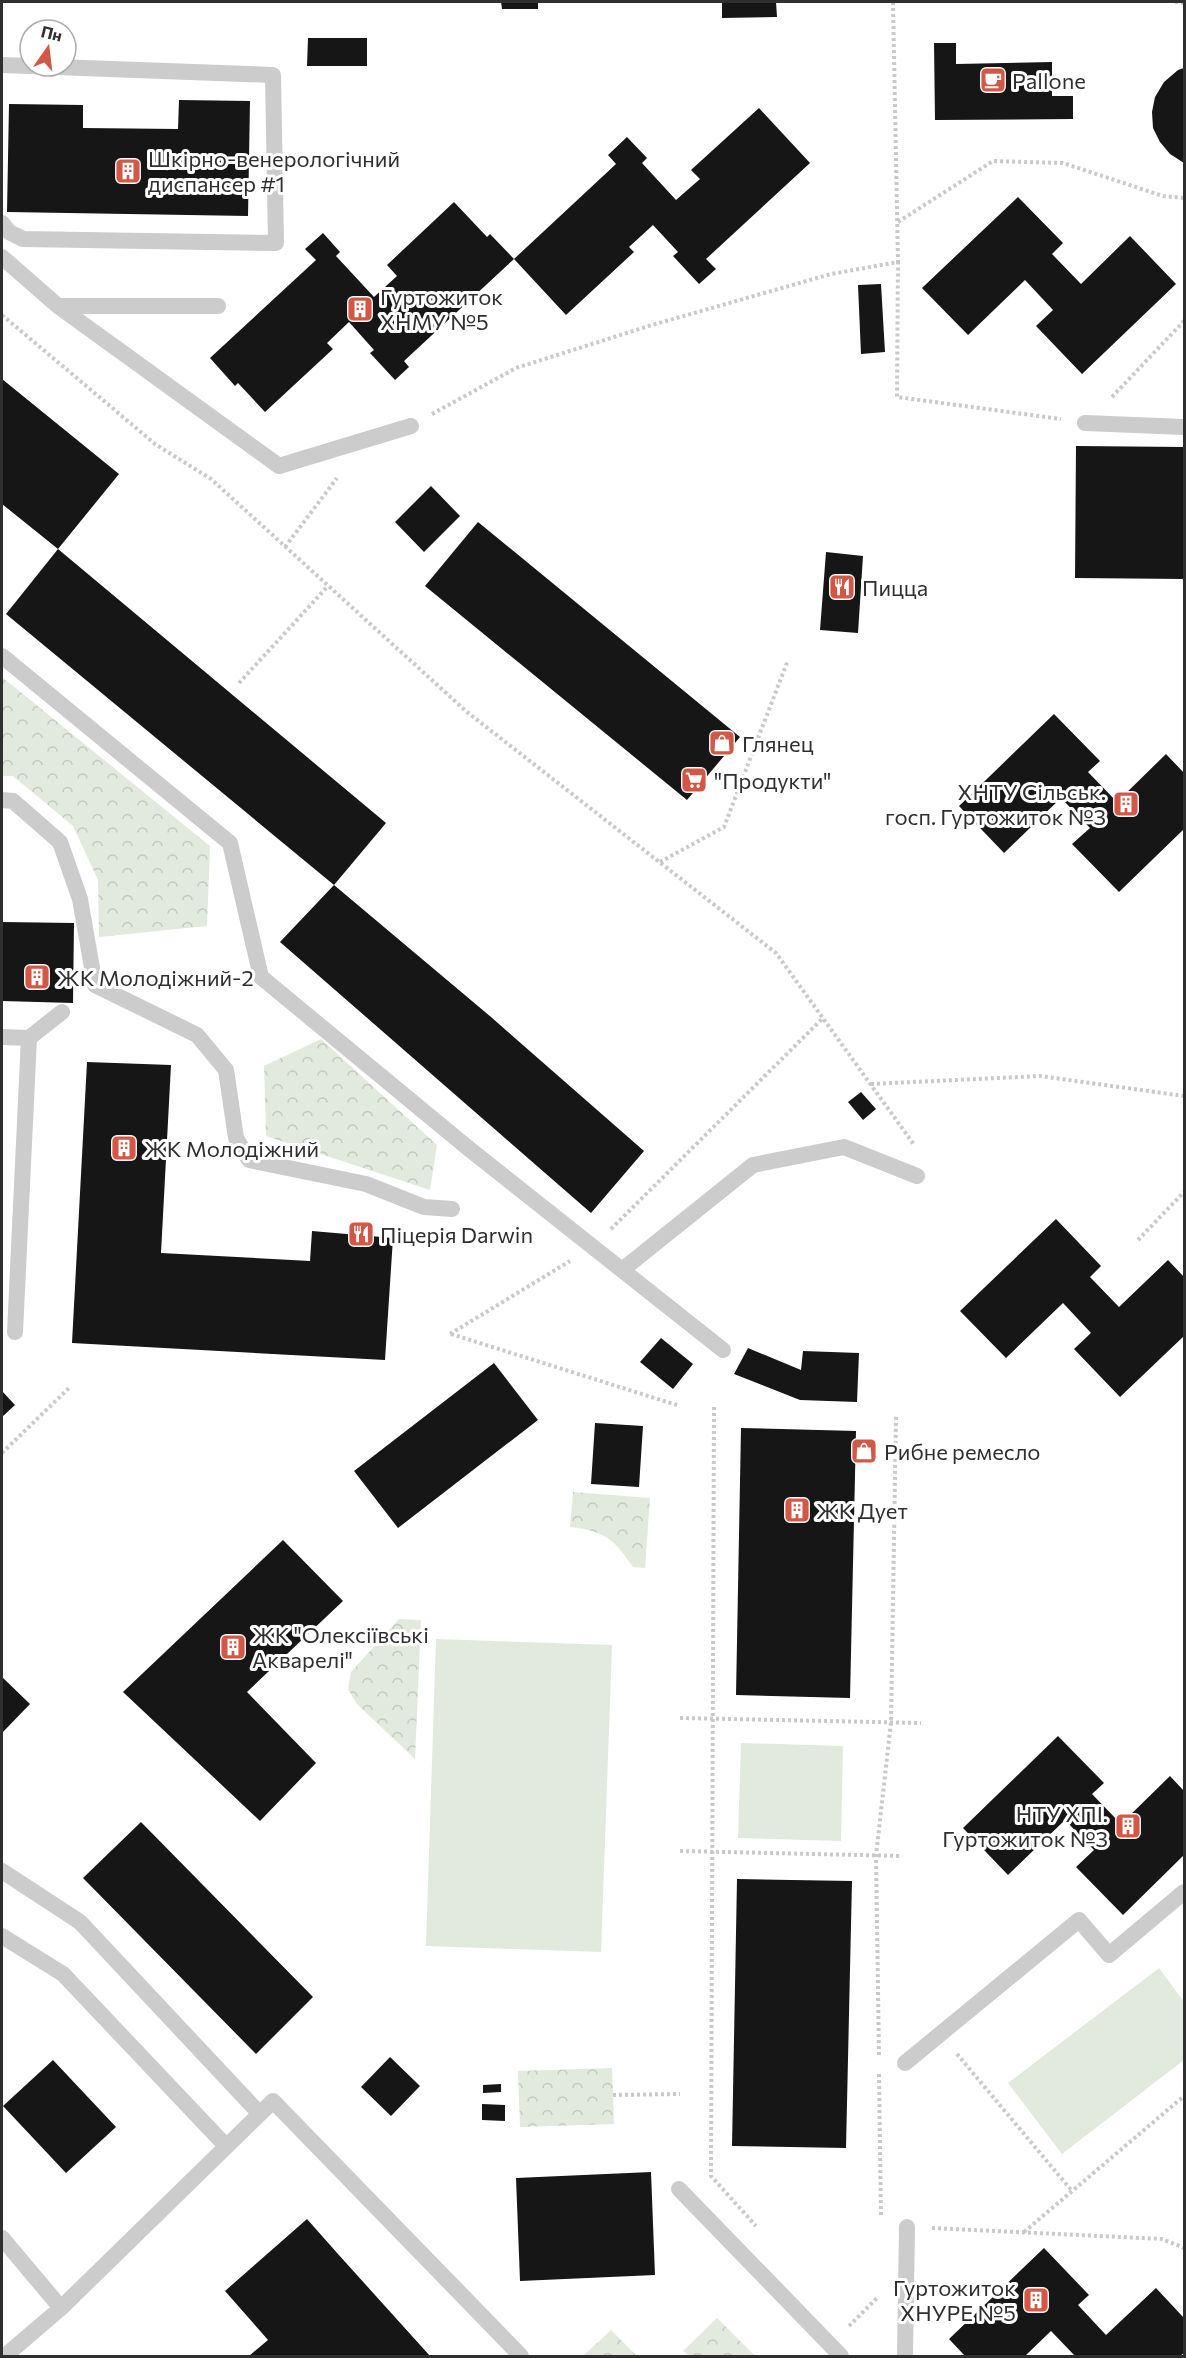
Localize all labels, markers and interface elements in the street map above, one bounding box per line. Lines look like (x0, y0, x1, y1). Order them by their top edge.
north arrow (18, 18, 78, 78)
text: Пн (39, 21, 64, 45)
cafe icon: Pallone (978, 65, 1008, 95)
place label: Pallone (1012, 67, 1086, 94)
place label: Шкірно-венерологічний диспансер #1 (148, 145, 400, 197)
building icon: Шкірно-венерологічний диспансер #1 (113, 156, 143, 186)
place label: Гуртожиток ХНМУ №5 (380, 283, 503, 335)
building icon: Гуртожиток ХНМУ №5 (345, 294, 375, 324)
restaurant icon: Пицца (827, 572, 857, 602)
place label: Пицца (862, 574, 928, 601)
shop icon: Глянец (707, 728, 737, 758)
place label: Глянец (742, 730, 814, 757)
supermarket icon: "Продукти" (679, 765, 709, 795)
place label: "Продукти" (714, 767, 831, 794)
place label: ХНТУ Сільськ. госп. Гуртожиток №3 (885, 778, 1106, 830)
building icon: ХНТУ Сільськ. госп. Гуртожиток №3 (1111, 789, 1141, 819)
building icon: ЖК Молодіжний-2 (22, 962, 52, 992)
place label: ЖК Молодіжний-2 (57, 964, 254, 991)
building icon: ЖК Молодіжний (109, 1133, 139, 1163)
place label: ЖК Молодіжний (144, 1135, 319, 1162)
restaurant icon: Піцерія Darwin (346, 1219, 376, 1249)
place label: Піцерія Darwin (380, 1221, 533, 1248)
shop icon: Рибне ремесло (849, 1436, 879, 1466)
place label: Рибне ремесло (884, 1438, 1041, 1465)
building icon: ЖК Дует (782, 1495, 812, 1525)
place label: ЖК Дует (816, 1497, 908, 1524)
place label: ЖК "Олексіївські Акварелі" (252, 1621, 429, 1673)
building icon: ЖК "Олексіївські Акварелі" (218, 1632, 248, 1662)
place label: НТУ ХПІ. Гуртожиток №3 (942, 1800, 1108, 1852)
building icon: НТУ ХПІ. Гуртожиток №3 (1113, 1811, 1143, 1841)
place label: Гуртожиток ХНУРЕ №5 (893, 2274, 1016, 2326)
building icon: Гуртожиток ХНУРЕ №5 (1021, 2285, 1051, 2315)

